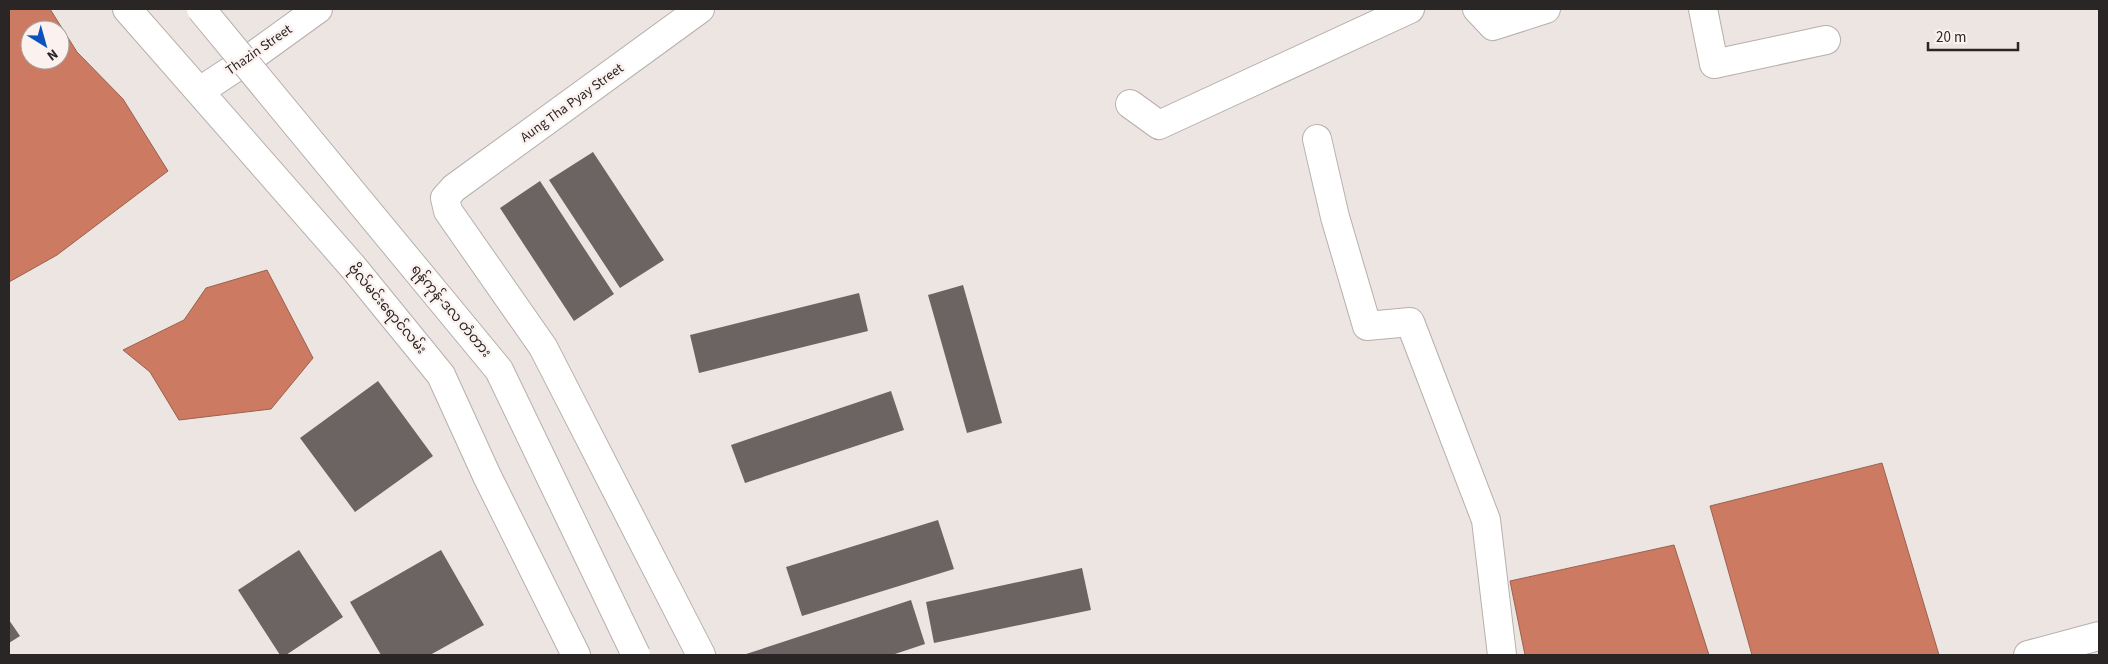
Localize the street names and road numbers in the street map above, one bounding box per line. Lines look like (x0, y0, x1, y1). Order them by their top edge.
street label: Thazin Street (222, 20, 297, 80)
street label: Aung Tha Pyay Street (516, 59, 628, 147)
street label: ဗိုလ်မင်းရောင်လမ်း (342, 259, 432, 359)
street label: ရန်ကုန်-ဒလ တံတား (405, 260, 497, 362)

